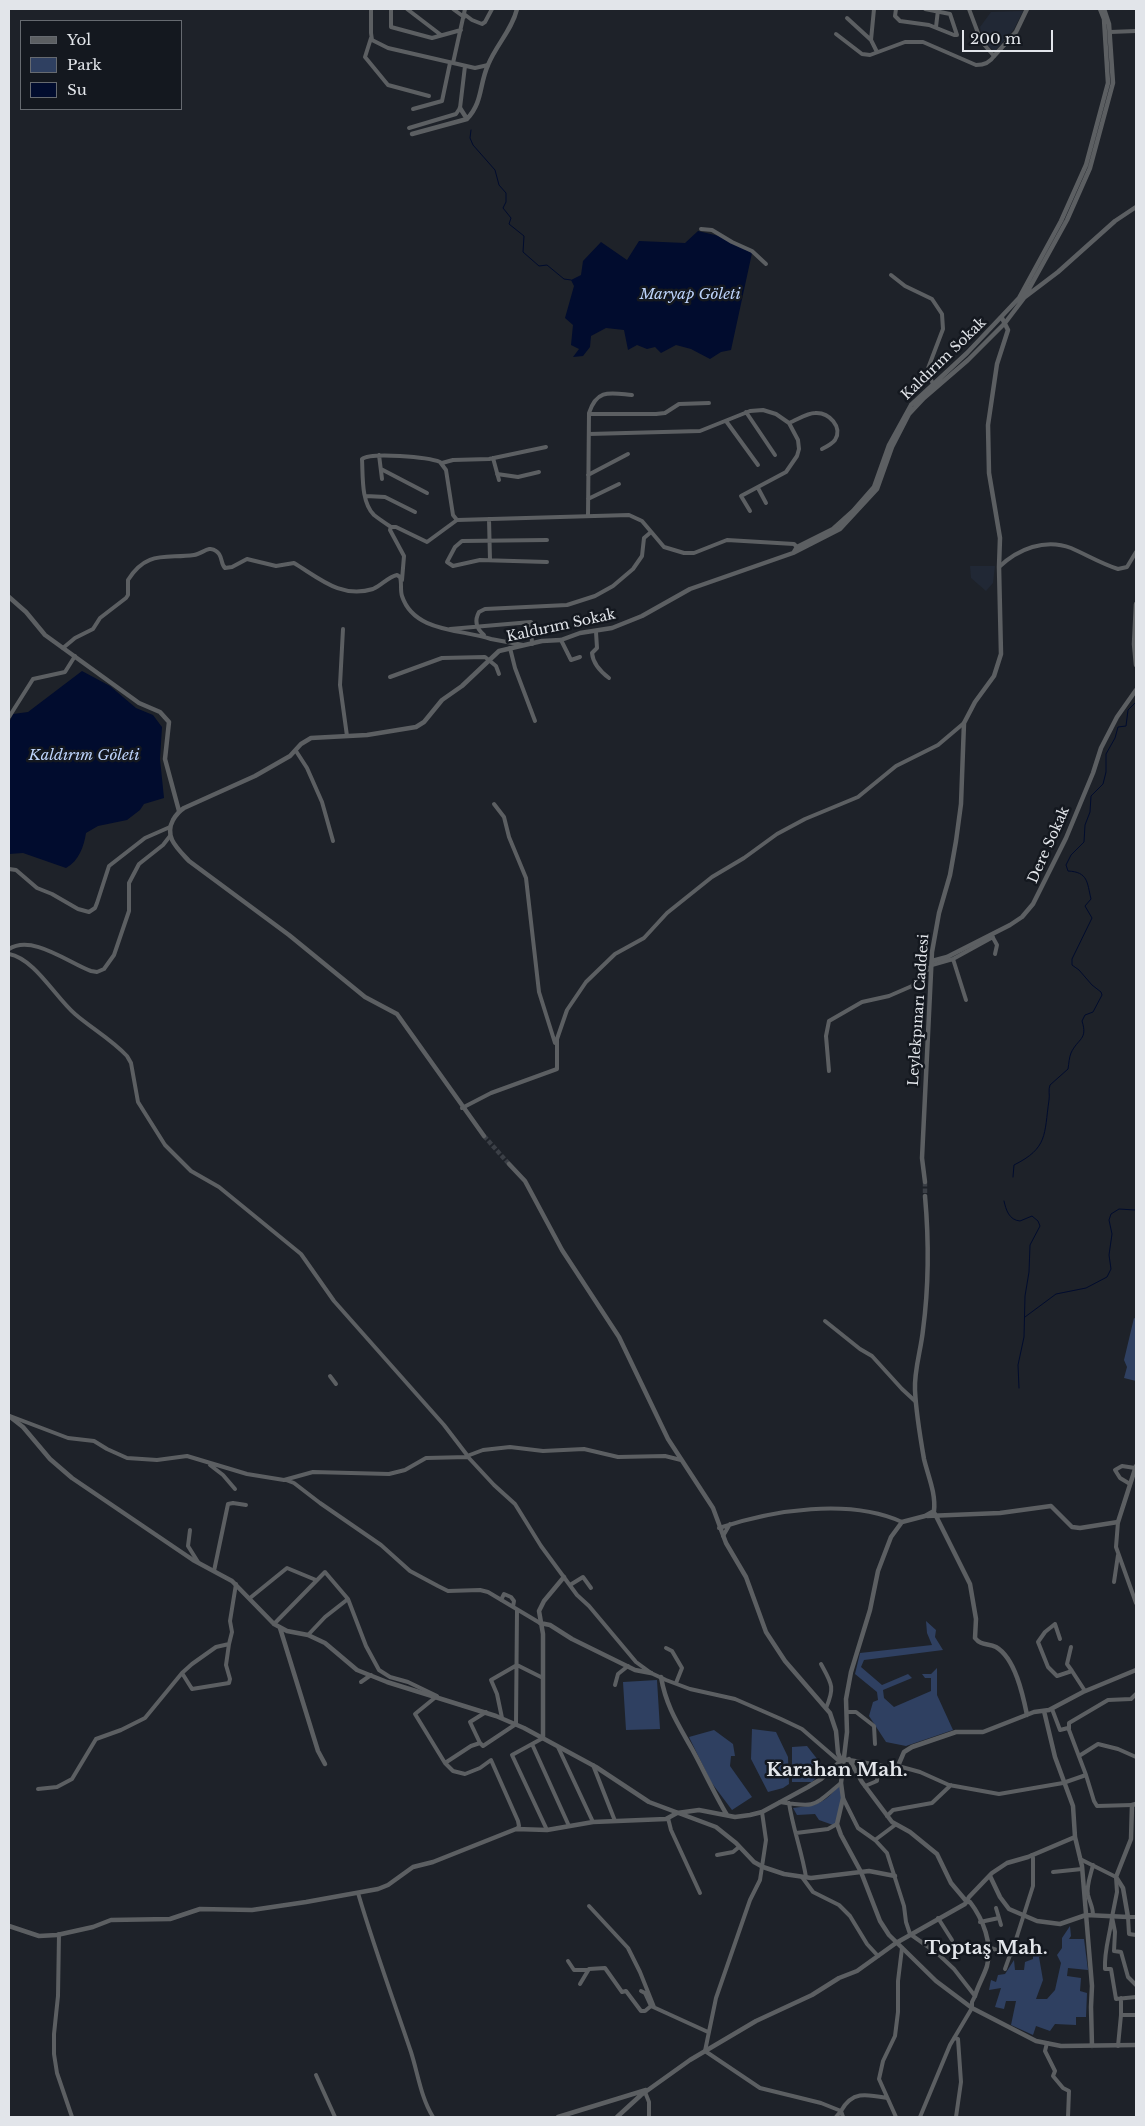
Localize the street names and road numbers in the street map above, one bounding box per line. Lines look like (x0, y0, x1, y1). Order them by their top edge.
street label: Kaldırım Sokak (898, 314, 990, 404)
street label: Kaldırım Sokak (505, 606, 617, 646)
street label: Dere Sokak (1025, 804, 1073, 886)
street label: Leylekpınarı Caddesi (905, 933, 933, 1087)

